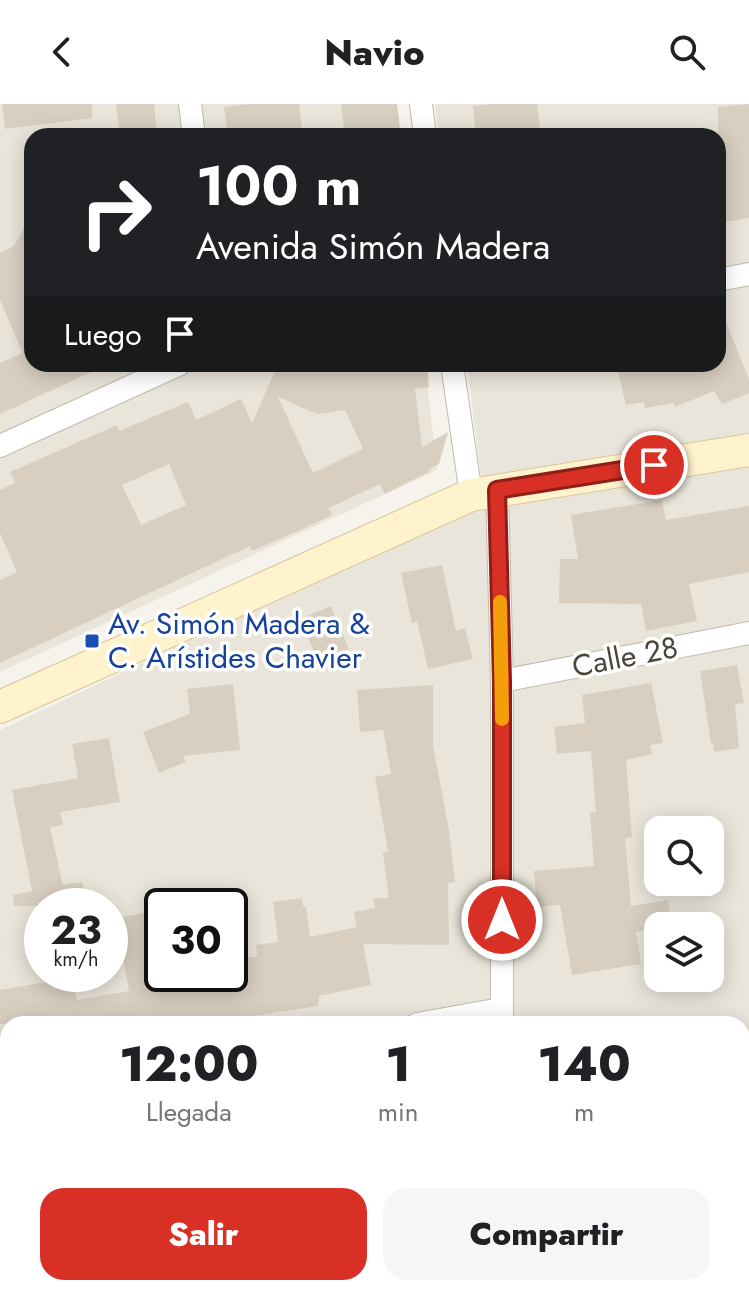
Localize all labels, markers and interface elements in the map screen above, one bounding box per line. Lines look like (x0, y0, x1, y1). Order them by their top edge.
text: Navio (324, 26, 425, 78)
icon: back (40, 30, 84, 74)
icon: search (665, 30, 709, 74)
text: 100 m (196, 145, 361, 226)
icon: right (64, 160, 168, 264)
text: Avenida Simón Madera (196, 220, 550, 272)
icon: arrive (158, 312, 202, 356)
text: Luego (64, 313, 142, 356)
pin (620, 431, 688, 499)
icon: arrive (632, 443, 676, 487)
place label: Av. Simón Madera & C. Arístides Chavier (108, 602, 370, 679)
street label: Calle 28 (568, 625, 681, 688)
marker: Av. Simón Madera & C. Arístides Chavier (83, 632, 101, 650)
map controls (644, 816, 724, 992)
button: search (644, 816, 724, 896)
position arrow (460, 878, 544, 962)
speed limit sign: 30 (144, 888, 248, 992)
text: 23 (50, 901, 102, 959)
button: layers (644, 912, 724, 992)
text: km/h (53, 945, 99, 974)
text: 12:00 (119, 1030, 258, 1099)
text: 1 (385, 1030, 411, 1099)
text: 140 (538, 1030, 631, 1099)
text: Llegada (146, 1093, 232, 1131)
text: min (378, 1093, 418, 1131)
text: m (574, 1093, 594, 1131)
button: Salir (40, 1188, 367, 1280)
button: Compartir (383, 1188, 710, 1280)

